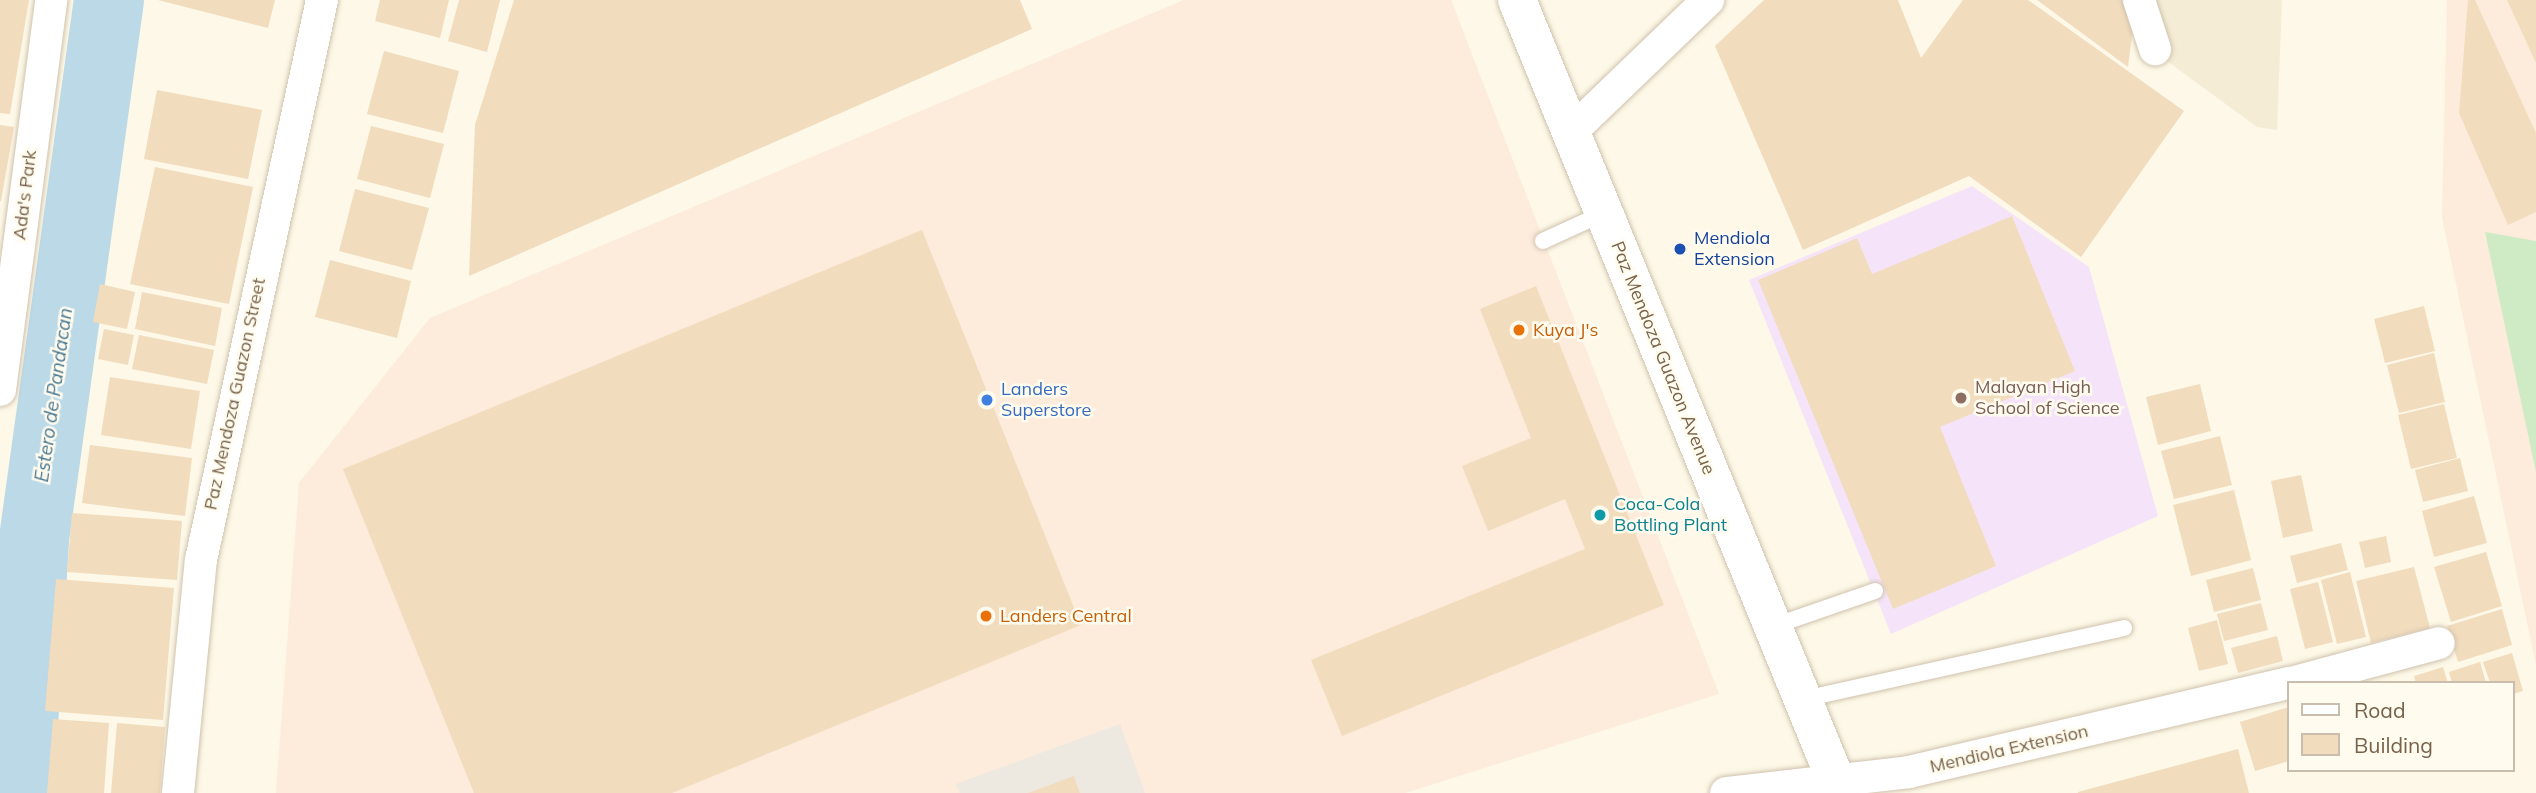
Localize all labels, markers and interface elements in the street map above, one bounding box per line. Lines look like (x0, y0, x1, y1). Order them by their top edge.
street label: Ada's Park (9, 149, 41, 241)
place label: Mendiola Extension (1694, 228, 1775, 270)
street label: Paz Mendoza Guazon Avenue (1606, 238, 1720, 478)
marker: Mendiola Extension (1672, 241, 1688, 257)
street label: Paz Mendoza Guazon Street (200, 276, 270, 512)
water label: Estero de Pandacan (30, 306, 78, 484)
place label: Kuya J's (1533, 319, 1598, 341)
marker: Kuya J's (1511, 322, 1527, 338)
place label: Malayan High School of Science (1975, 377, 2119, 420)
place label: Landers Superstore (1001, 379, 1091, 422)
marker: Malayan High School of Science (1953, 390, 1969, 406)
marker: Landers Superstore (979, 392, 995, 408)
place label: Coca-Cola Bottling Plant (1614, 494, 1727, 536)
marker: Coca-Cola Bottling Plant (1592, 507, 1608, 523)
place label: Landers Central (1000, 605, 1132, 627)
marker: Landers Central (978, 608, 994, 624)
legend (2288, 681, 2515, 772)
text: Road (2354, 697, 2405, 723)
street label: Mendiola Extension (1928, 720, 2090, 778)
text: Building (2354, 732, 2433, 758)

